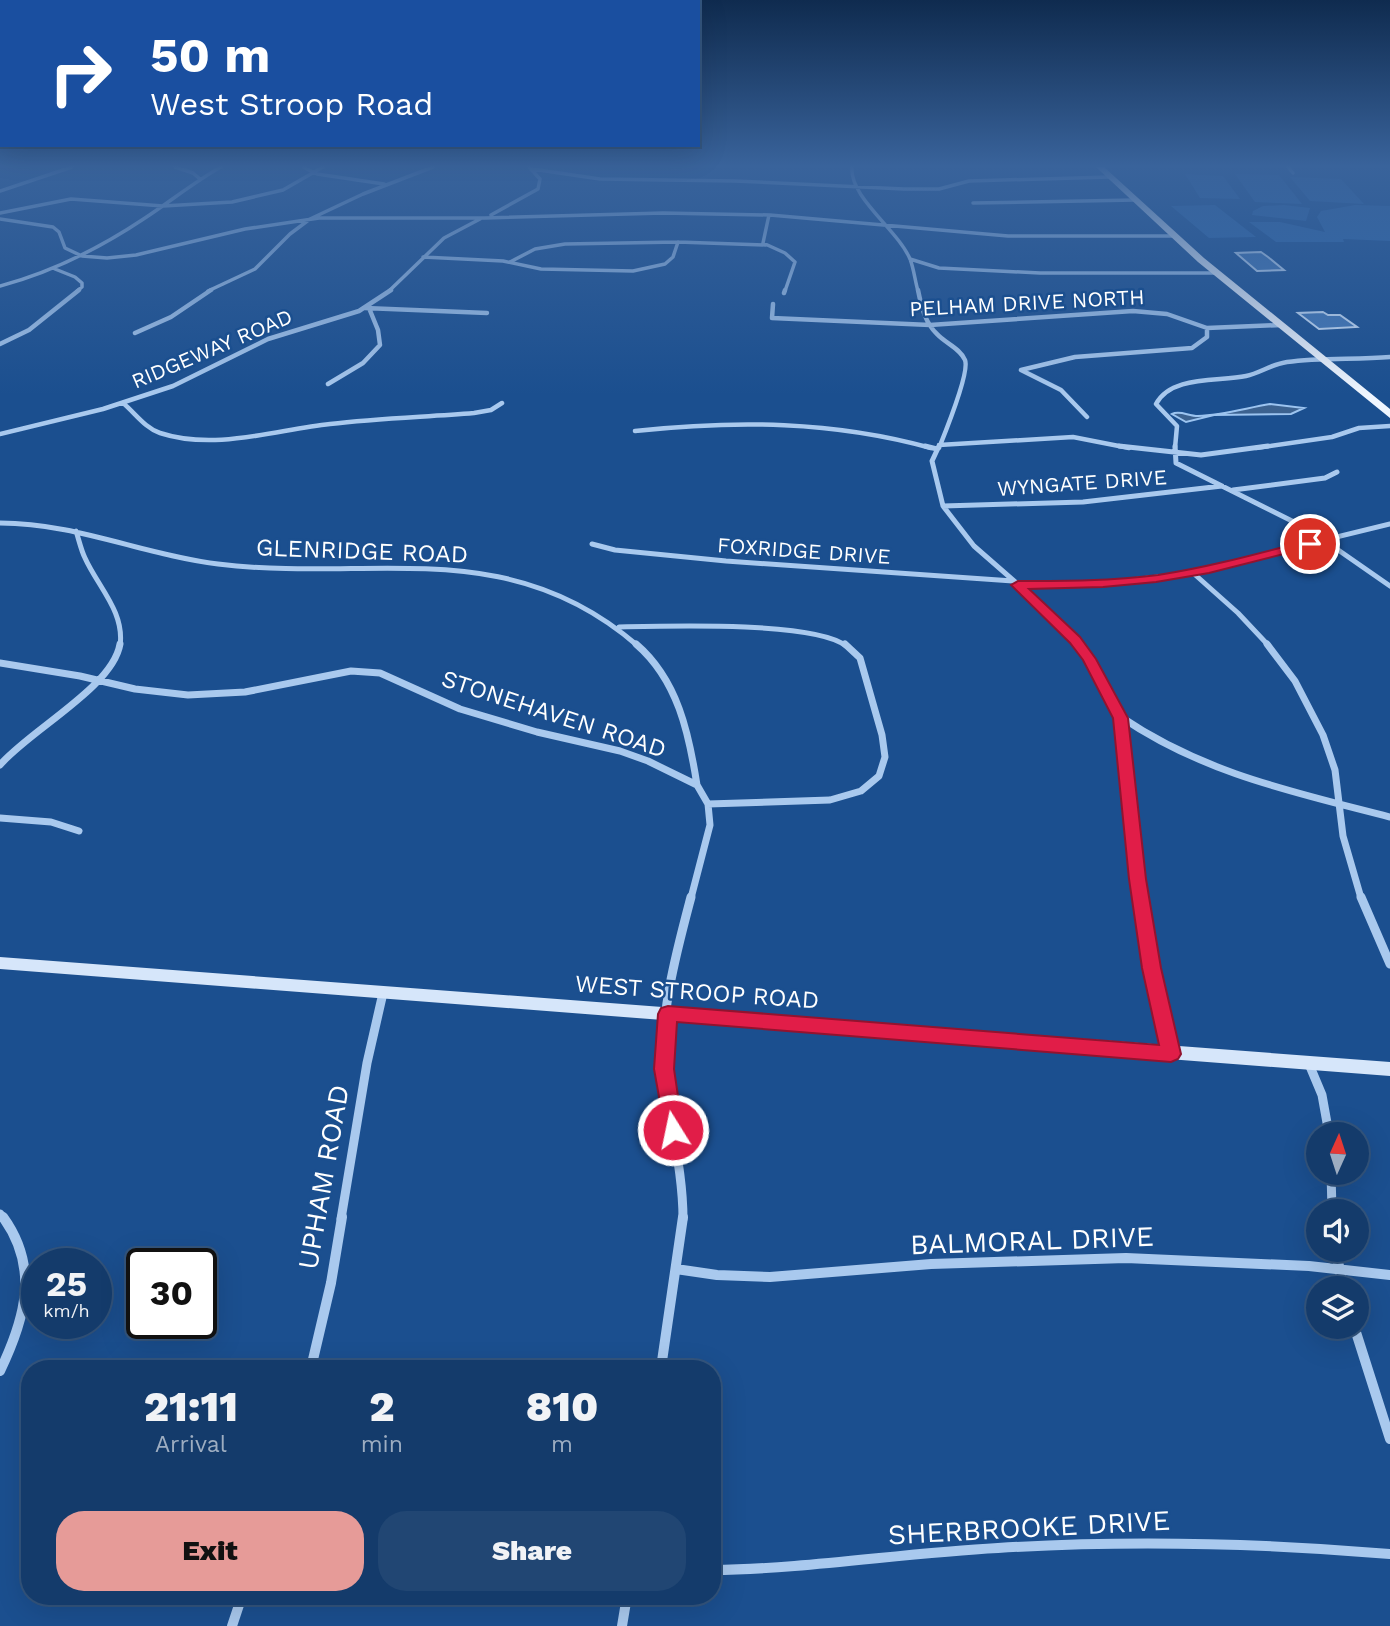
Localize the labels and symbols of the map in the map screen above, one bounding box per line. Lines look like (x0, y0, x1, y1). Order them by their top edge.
street label: PELHAM DRIVE NORTH (909, 284, 1145, 321)
street label: RIDGEWAY ROAD (128, 303, 296, 394)
street label: WYNGATE DRIVE (996, 464, 1168, 501)
pin (1280, 514, 1340, 574)
street label: FOXRIDGE DRIVE (716, 532, 892, 569)
street label: GLENRIDGE ROAD (255, 533, 469, 569)
street label: STONEHAVEN ROAD (438, 664, 670, 764)
street label: WEST STROOP ROAD (574, 970, 820, 1014)
street label: UPHAM ROAD (291, 1082, 356, 1272)
position arrow (636, 1093, 710, 1167)
north arrow (1306, 1122, 1368, 1185)
street label: BALMORAL DRIVE (910, 1220, 1154, 1261)
speed limit sign: 30 (126, 1248, 217, 1339)
street label: SHERBROOKE DRIVE (887, 1504, 1171, 1551)

